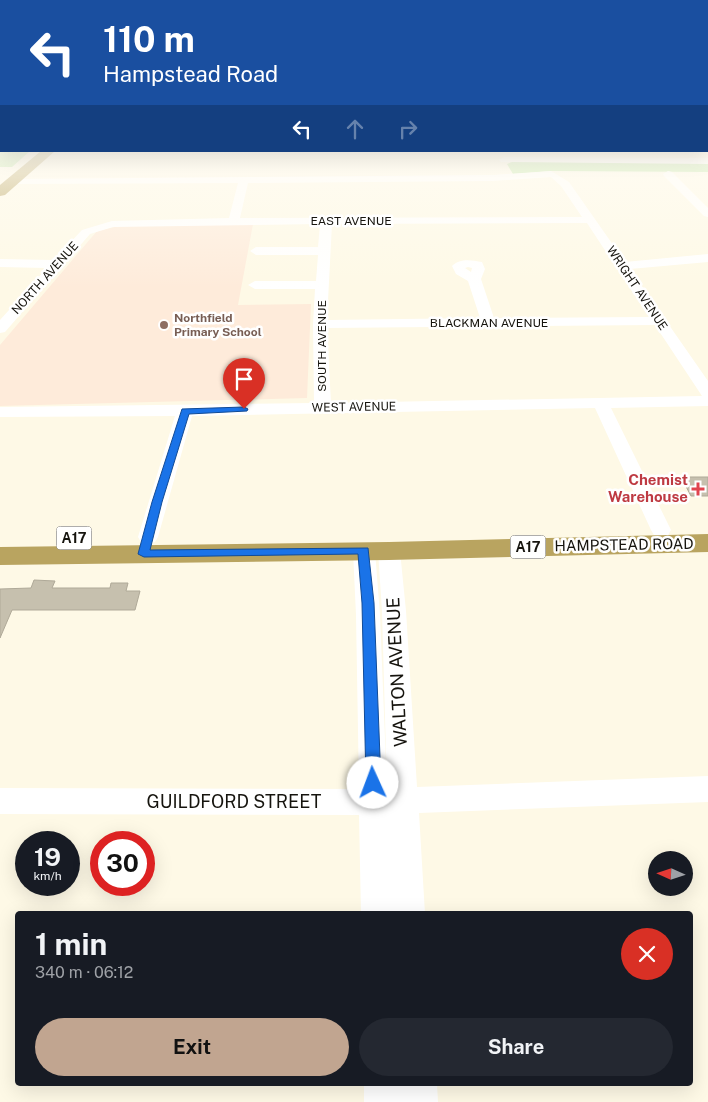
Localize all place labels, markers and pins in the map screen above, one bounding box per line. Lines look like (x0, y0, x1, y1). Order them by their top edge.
place label: Northfield Primary School (174, 311, 262, 339)
marker: Northfield Primary School (158, 319, 170, 331)
pin (223, 358, 265, 409)
place label: Chemist Warehouse (608, 471, 688, 505)
marker: Chemist Warehouse (692, 483, 704, 495)

